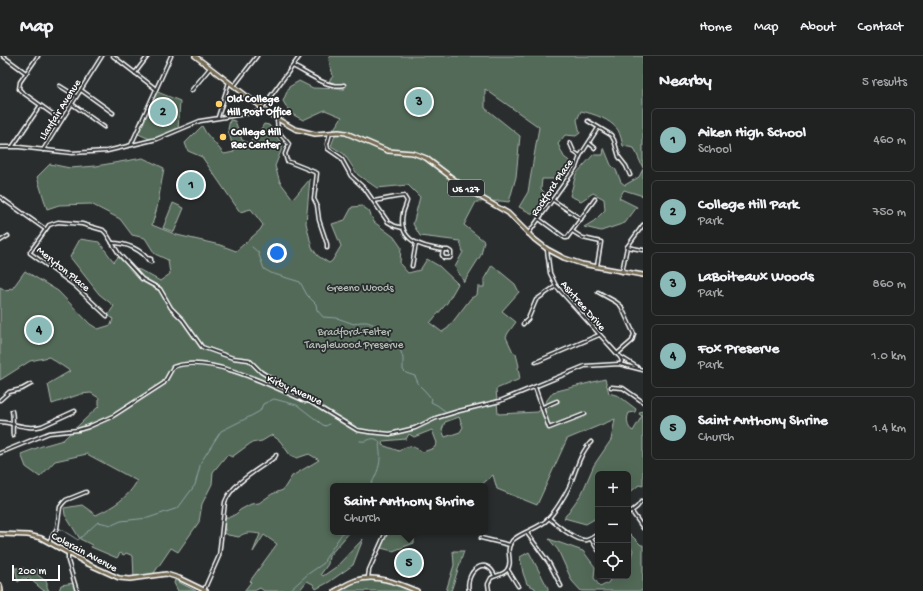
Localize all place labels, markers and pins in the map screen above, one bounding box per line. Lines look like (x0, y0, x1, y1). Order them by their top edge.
pin: 3 (406, 87, 432, 117)
place label: Old College Hill Post Office (227, 94, 293, 119)
pin: 2 (150, 97, 176, 127)
marker: Old College Hill Post Office (214, 99, 224, 109)
place label: College Hill Rec Center (230, 127, 282, 152)
marker: College Hill Rec Center (218, 132, 228, 142)
pin: 1 (178, 170, 204, 200)
pin: 4 (26, 315, 52, 345)
pin: 5 (396, 548, 422, 578)

